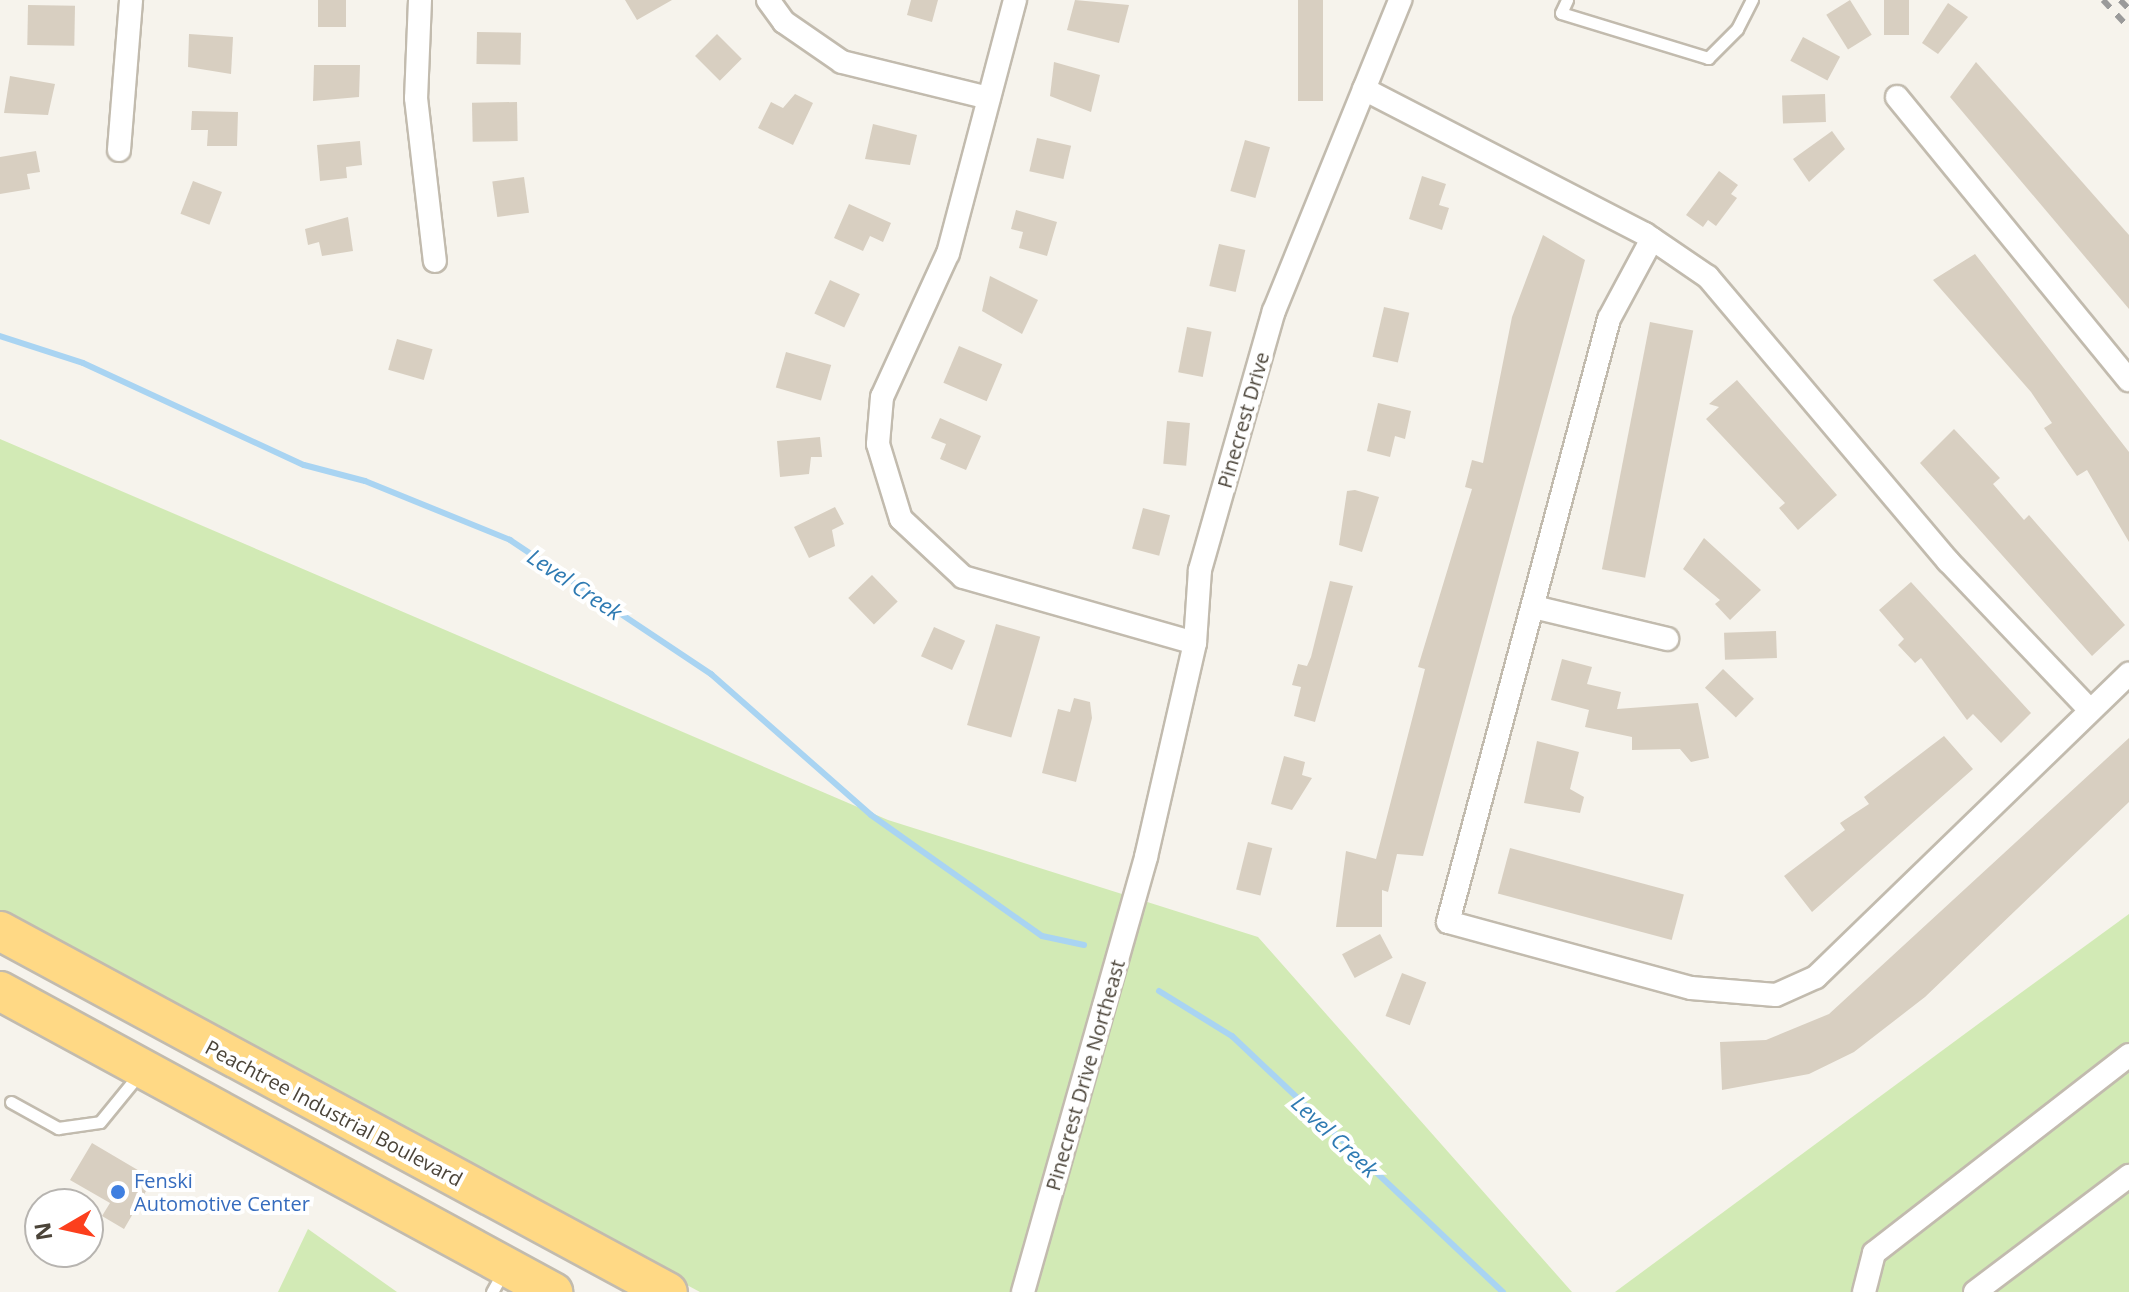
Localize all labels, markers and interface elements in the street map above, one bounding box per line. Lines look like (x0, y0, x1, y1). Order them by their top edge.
street label: Pinecrest Drive (1212, 349, 1274, 491)
water label: Level Creek (523, 543, 627, 625)
street label: Pinecrest Drive Northeast (1040, 957, 1130, 1193)
street label: Peachtree Industrial Boulevard (201, 1035, 467, 1191)
water label: Level Creek (1286, 1089, 1384, 1183)
place label: Fenski Automotive Center (134, 1168, 310, 1215)
marker: Fenski Automotive Center (109, 1183, 127, 1201)
north arrow (24, 1188, 104, 1268)
text: N (26, 1220, 58, 1243)

